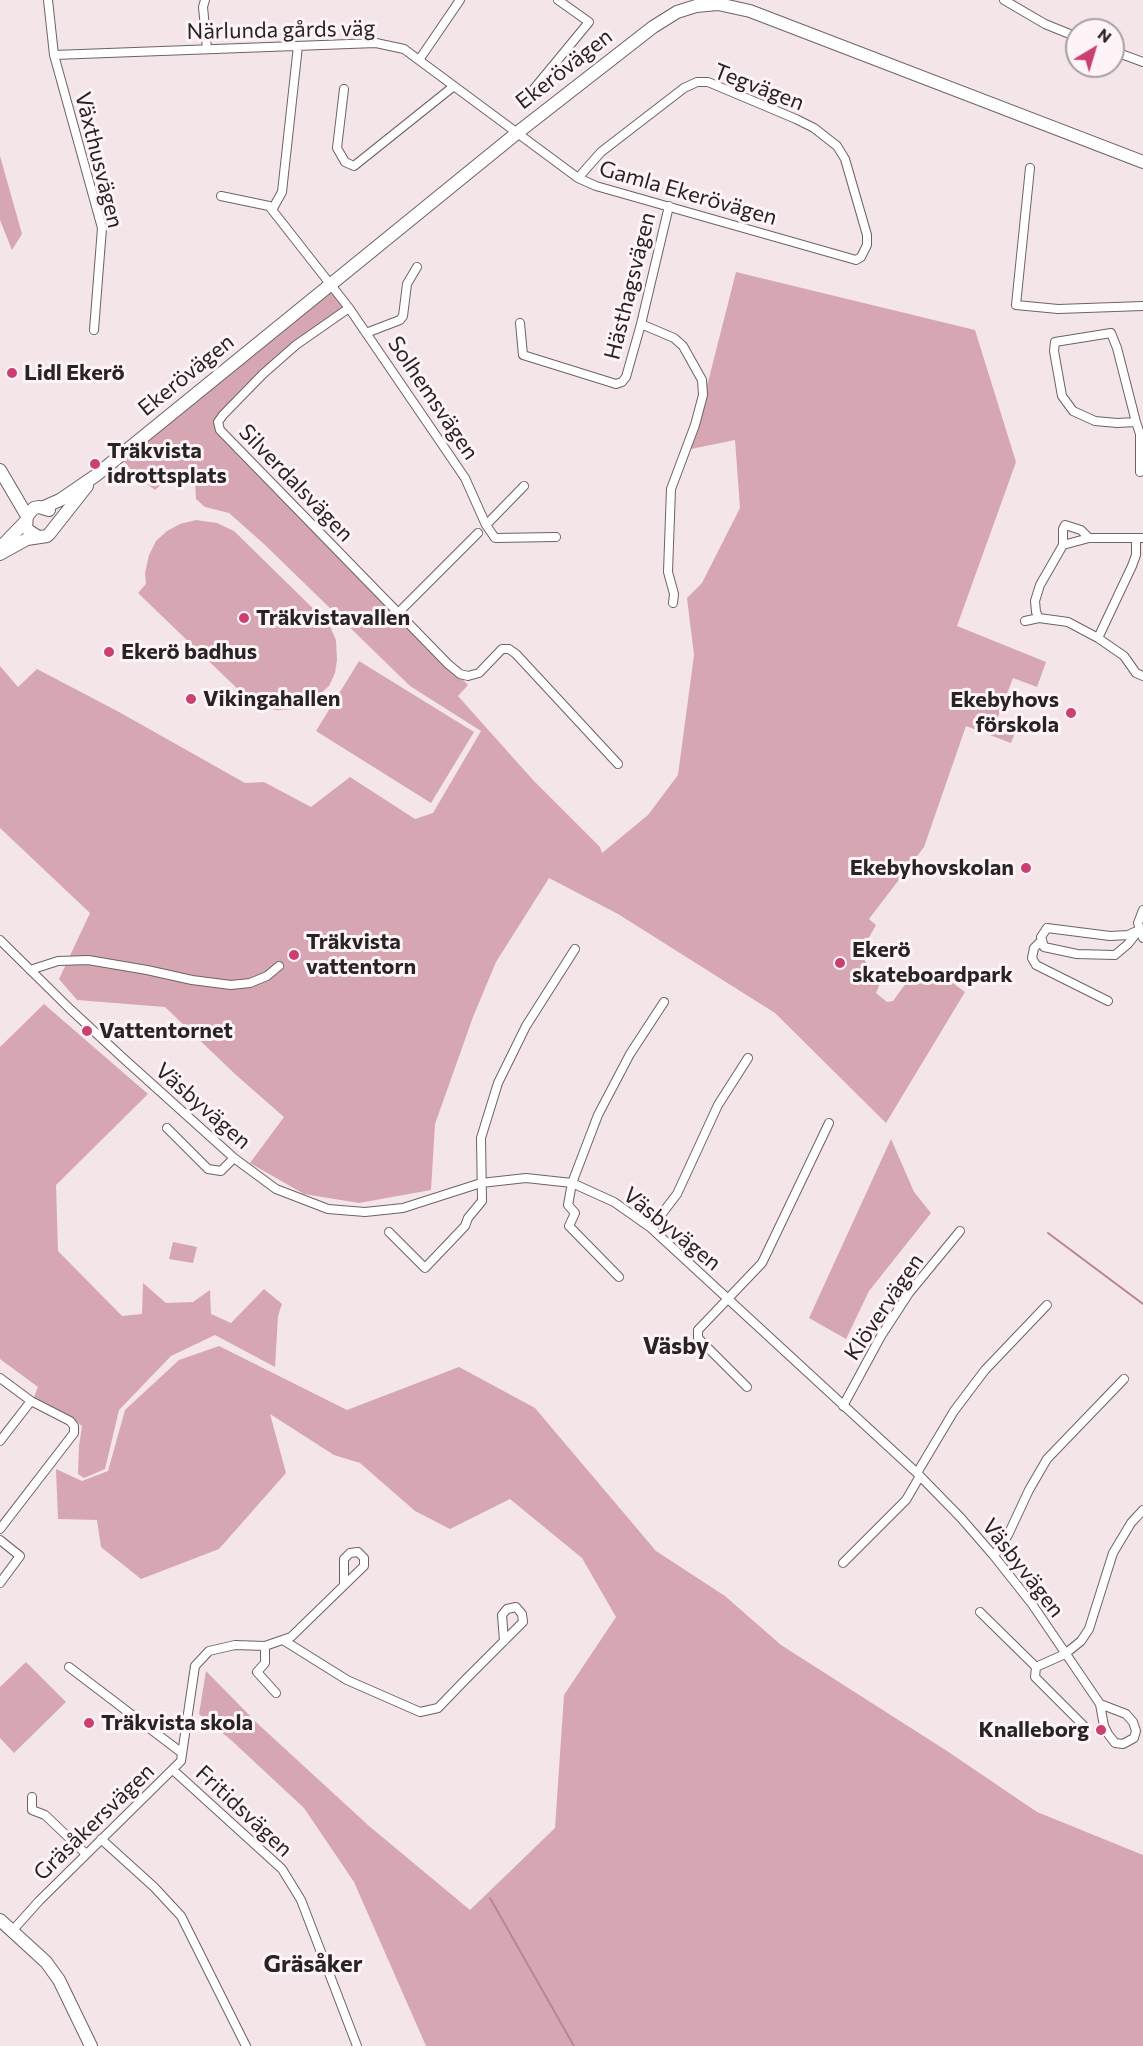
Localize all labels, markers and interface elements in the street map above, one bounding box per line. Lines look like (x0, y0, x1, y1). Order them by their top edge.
street label: Närlunda gårds väg (186, 15, 376, 45)
north arrow (1065, 18, 1125, 78)
street label: Ekerövägen (510, 23, 618, 115)
text: N (1095, 24, 1116, 46)
street label: Tegvägen (710, 58, 808, 116)
street label: Växthusvägen (69, 89, 129, 231)
street label: Gamla Ekerövägen (596, 155, 780, 231)
street label: Hästhagsvägen (599, 210, 661, 362)
street label: Ekerövägen (133, 328, 239, 422)
street label: Solhemsvägen (382, 331, 484, 465)
place label: Lidl Ekerö (24, 360, 125, 386)
marker: Lidl Ekerö (5, 366, 19, 380)
street label: Silverdalsvägen (233, 419, 359, 547)
place label: Träkvista idrottsplats (107, 438, 227, 490)
marker: Träkvista idrottsplats (88, 457, 102, 471)
place label: Träkvistavallen (256, 605, 410, 631)
marker: Träkvistavallen (237, 611, 251, 625)
place label: Ekerö badhus (121, 639, 257, 665)
marker: Ekerö badhus (102, 645, 116, 659)
place label: Vikingahallen (203, 686, 340, 712)
place label: Ekebyhovs förskola (950, 687, 1059, 738)
marker: Vikingahallen (184, 692, 198, 706)
marker: Ekebyhovs förskola (1064, 706, 1078, 720)
place label: Ekebyhovskolan (850, 855, 1014, 881)
marker: Ekebyhovskolan (1019, 861, 1033, 875)
place label: Träkvista vattentorn (306, 929, 416, 980)
place label: Ekerö skateboardpark (852, 937, 1013, 988)
marker: Träkvista vattentorn (287, 948, 301, 962)
marker: Ekerö skateboardpark (833, 956, 847, 970)
place label: Vattentornet (99, 1018, 233, 1044)
marker: Vattentornet (80, 1024, 94, 1038)
street label: Väsbyvägen (150, 1057, 256, 1155)
street label: Väsbyvägen (618, 1182, 726, 1276)
street label: Klövervägen (839, 1249, 929, 1365)
district label: Väsby (643, 1332, 709, 1360)
street label: Väsbyvägen (976, 1513, 1070, 1623)
place label: Träkvista skola (101, 1710, 253, 1736)
marker: Träkvista skola (82, 1716, 96, 1730)
place label: Knalleborg (978, 1717, 1089, 1743)
marker: Knalleborg (1094, 1723, 1108, 1737)
street label: Gräsåkersvägen (28, 1758, 160, 1886)
street label: Fritidsvägen (190, 1760, 298, 1862)
district label: Gräsåker (263, 1950, 363, 1978)

